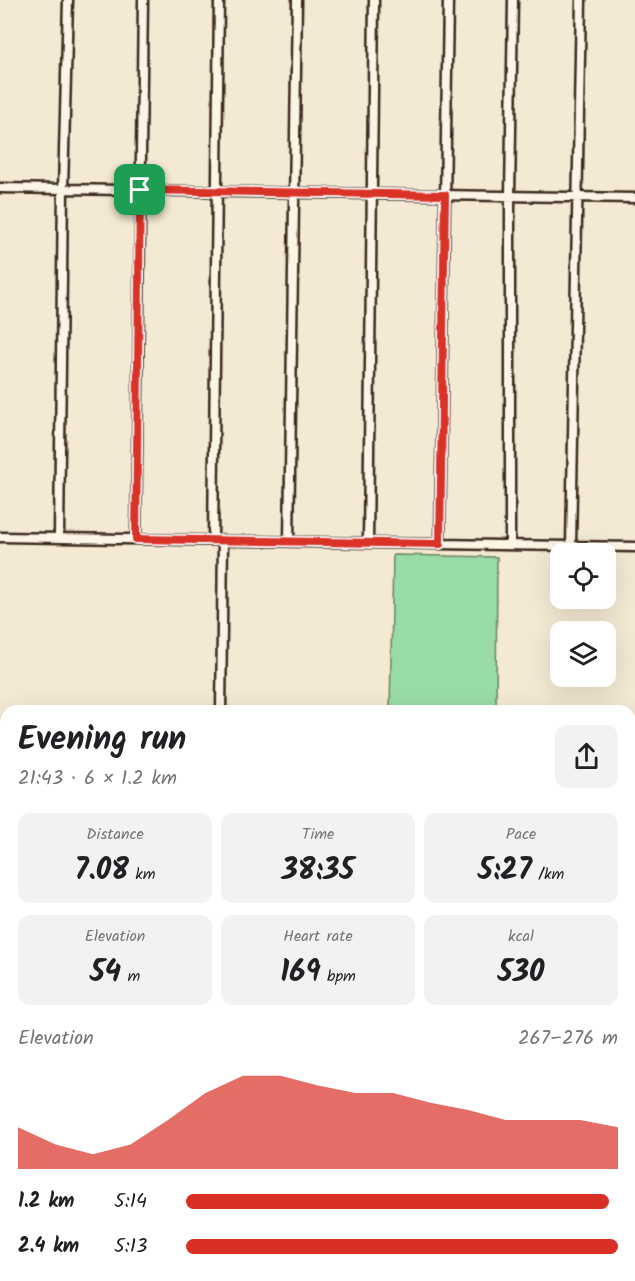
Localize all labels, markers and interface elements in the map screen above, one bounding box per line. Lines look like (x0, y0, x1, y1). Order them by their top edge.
pin (114, 164, 165, 215)
icon: arrive (123, 173, 156, 206)
map controls (550, 543, 616, 687)
button: locate (550, 543, 616, 609)
button: layers (550, 621, 616, 687)
text: Evening run (18, 714, 186, 767)
button: share (555, 725, 618, 788)
text: 21:43 · 6 × 1.2 km (18, 763, 177, 795)
text: Distance (86, 822, 144, 847)
text: Time (302, 822, 334, 847)
text: Pace (506, 822, 536, 847)
text: 7.08 (74, 847, 129, 895)
text: 38:35 (281, 847, 355, 895)
text: 5:27 (478, 847, 532, 895)
text: km (129, 862, 156, 887)
text: /km (532, 862, 564, 887)
text: Elevation (85, 924, 145, 949)
text: Heart rate (283, 924, 353, 949)
text: kcal (508, 924, 534, 949)
text: 54 (90, 949, 121, 997)
text: 169 (280, 949, 321, 997)
text: 530 (498, 949, 544, 997)
text: m (121, 964, 140, 989)
text: bpm (321, 964, 356, 989)
text: Elevation (18, 1023, 94, 1055)
text: 267–276 m (518, 1023, 618, 1055)
text: 1.2 km (18, 1186, 74, 1218)
text: 5:14 (114, 1186, 147, 1218)
text: 2.4 km (18, 1231, 79, 1263)
text: 5:13 (114, 1231, 147, 1263)

